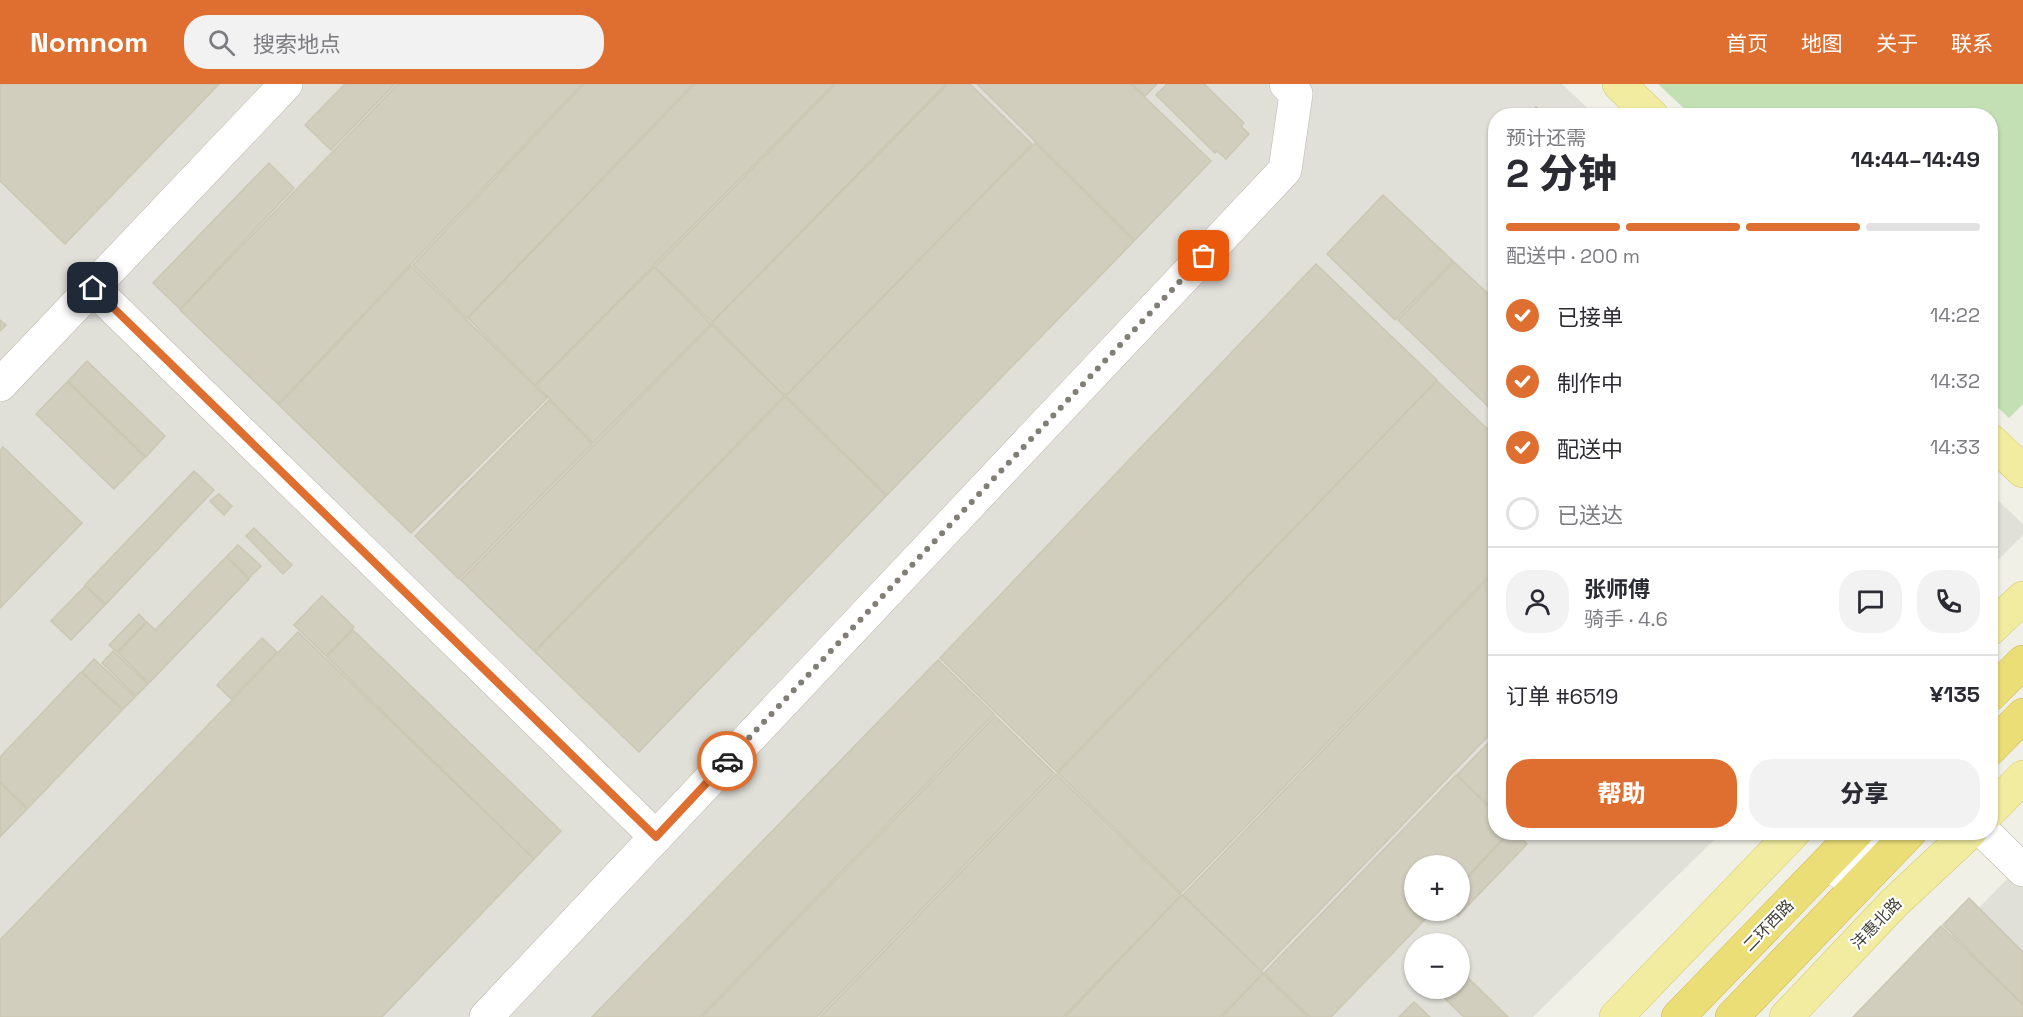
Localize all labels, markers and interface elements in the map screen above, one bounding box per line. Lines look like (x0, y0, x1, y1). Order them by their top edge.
search box (184, 15, 604, 69)
text: Nomnom (30, 24, 148, 60)
icon: search (205, 26, 238, 59)
text: 搜索地点 (253, 30, 341, 58)
text: 首页 (1726, 30, 1768, 57)
text: 地图 (1801, 30, 1843, 57)
text: 关于 (1876, 30, 1918, 57)
text: 联系 (1951, 30, 1993, 57)
text: 预计还需 (1506, 125, 1586, 151)
text: 14:44–14:49 (1851, 145, 1980, 173)
text: 2 分钟 (1506, 149, 1617, 198)
pin (1178, 230, 1229, 281)
icon: bag (1187, 239, 1220, 272)
text: 配送中 · 200 m (1506, 243, 1640, 269)
pin (67, 262, 118, 313)
icon: home (76, 271, 109, 304)
icon: check (1506, 299, 1539, 332)
text: 14:22 (1930, 302, 1980, 328)
text: 已接单 (1557, 303, 1623, 331)
icon: check (1506, 365, 1539, 398)
text: 14:32 (1930, 368, 1980, 394)
text: 制作中 (1557, 369, 1623, 397)
icon: check (1506, 431, 1539, 464)
text: 14:33 (1930, 434, 1980, 460)
text: 配送中 (1557, 435, 1623, 463)
text: 已送达 (1557, 501, 1623, 529)
button: person (1506, 570, 1569, 633)
button: chat (1839, 570, 1902, 633)
button: phone (1917, 570, 1980, 633)
text: 张师傅 (1584, 575, 1650, 603)
text: 骑手 · 4.6 (1584, 606, 1668, 632)
text: ¥135 (1930, 680, 1980, 708)
text: 订单 #6519 (1506, 682, 1618, 710)
courier (697, 731, 757, 791)
icon: car (711, 745, 744, 778)
button: 帮助 (1506, 759, 1737, 828)
button: 分享 (1749, 759, 1980, 828)
map controls (1404, 855, 1470, 999)
button: + (1404, 855, 1470, 921)
street label: 沣惠北路 (1847, 893, 1906, 954)
street label: 二环西路 (1739, 895, 1798, 956)
button: − (1404, 933, 1470, 999)

